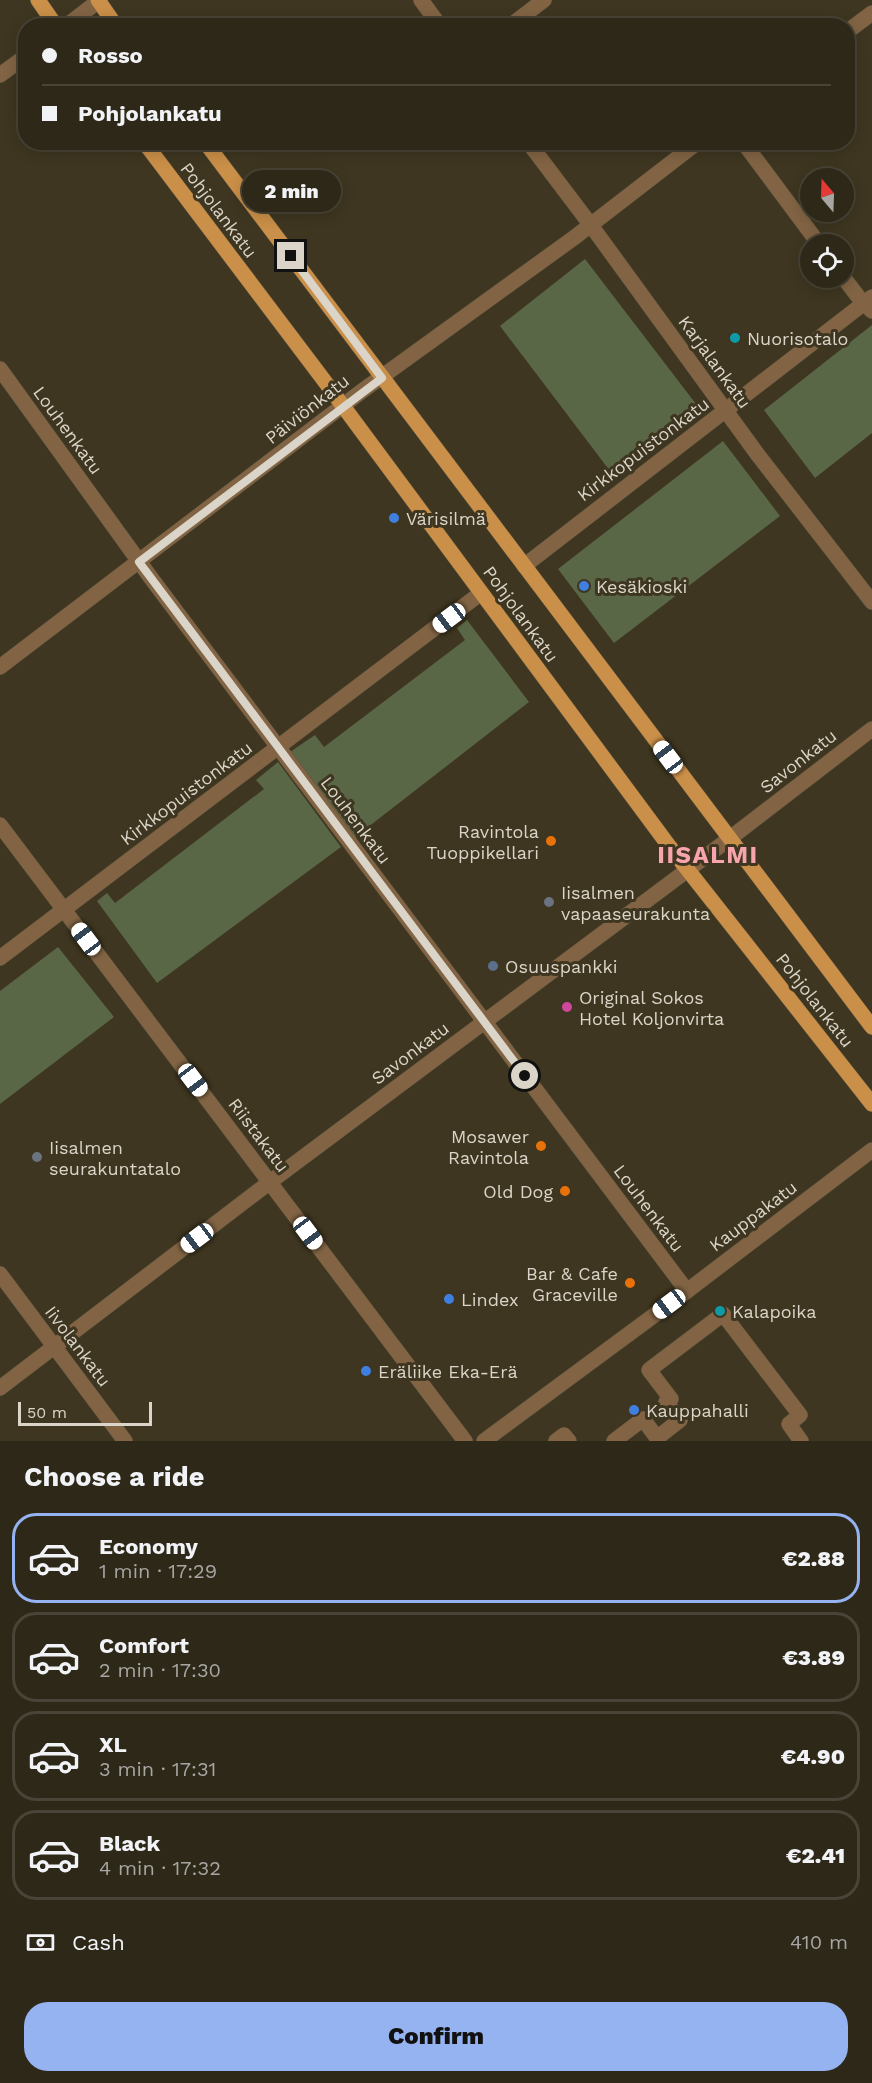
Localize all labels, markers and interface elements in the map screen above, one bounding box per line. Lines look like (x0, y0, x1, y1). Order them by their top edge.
text: Rosso (78, 43, 143, 68)
text: Pohjolankatu (78, 101, 222, 126)
street label: Pohjolankatu (176, 158, 262, 262)
north arrow (800, 168, 854, 222)
map controls (800, 168, 854, 288)
callout: 2 min (242, 169, 340, 211)
text: 2 min (264, 179, 319, 203)
button: locate (800, 234, 854, 288)
route end (277, 242, 304, 269)
street label: Karjalankatu (674, 312, 756, 412)
place label: Nuorisotalo (747, 328, 848, 349)
marker: Nuorisotalo (728, 331, 742, 345)
street label: Päiviönkatu (261, 370, 353, 448)
street label: Louhenkatu (29, 382, 107, 478)
street label: Kirkkopuistonkatu (573, 393, 713, 505)
place label: Värisilmä (406, 508, 486, 529)
marker: Värisilmä (387, 511, 401, 525)
street label: Pohjolankatu (479, 562, 563, 666)
place label: Kesäkioski (596, 576, 687, 597)
marker: Kesäkioski (577, 579, 591, 593)
car (429, 600, 469, 636)
street label: Savonkatu (756, 725, 840, 797)
street label: Kirkkopuistonkatu (116, 737, 256, 849)
car (650, 737, 686, 777)
street label: Louhenkatu (316, 772, 396, 868)
place label: Ravintola Tuoppikellari (426, 821, 539, 863)
marker: Ravintola Tuoppikellari (544, 834, 558, 848)
district label: IISALMI (657, 841, 759, 869)
place label: Iisalmen vapaaseurakunta (561, 882, 710, 924)
marker: Iisalmen vapaaseurakunta (542, 895, 556, 909)
car (68, 919, 104, 959)
street label: Pohjolankatu (772, 949, 858, 1051)
place label: Osuuspankki (505, 956, 617, 977)
marker: Osuuspankki (486, 959, 500, 973)
place label: Original Sokos Hotel Koljonvirta (579, 987, 724, 1029)
marker: Original Sokos Hotel Koljonvirta (560, 1000, 574, 1014)
street label: Savonkatu (367, 1017, 453, 1089)
car (175, 1060, 211, 1100)
route start (511, 1062, 538, 1089)
street label: Riistakatu (224, 1094, 294, 1176)
place label: Mosawer Ravintola (448, 1126, 529, 1168)
place label: Iisalmen seurakuntatalo (49, 1137, 181, 1179)
marker: Mosawer Ravintola (534, 1139, 548, 1153)
marker: Iisalmen seurakuntatalo (30, 1150, 44, 1164)
street label: Louhenkatu (609, 1160, 689, 1256)
street label: Kauppakatu (705, 1176, 801, 1256)
place label: Old Dog (483, 1181, 553, 1202)
marker: Old Dog (558, 1184, 572, 1198)
car (290, 1213, 326, 1253)
car (177, 1220, 217, 1256)
place label: Bar & Cafe Graceville (526, 1263, 618, 1305)
marker: Bar & Cafe Graceville (623, 1276, 637, 1290)
car (649, 1286, 689, 1322)
place label: Lindex (461, 1289, 519, 1310)
marker: Lindex (442, 1292, 456, 1306)
street label: Iivolankatu (41, 1301, 115, 1391)
place label: Kalapoika (732, 1301, 817, 1322)
marker: Kalapoika (713, 1304, 727, 1318)
place label: Eräliike Eka-Erä (378, 1361, 518, 1382)
marker: Eräliike Eka-Erä (359, 1364, 373, 1378)
scale bar (18, 1399, 152, 1426)
place label: Kauppahalli (646, 1400, 749, 1421)
text: 50 m (27, 1403, 67, 1422)
marker: Kauppahalli (627, 1403, 641, 1417)
text: Choose a ride (24, 1461, 204, 1493)
icon: car (27, 1531, 81, 1585)
text: Economy (99, 1534, 198, 1559)
text: €2.88 (782, 1546, 845, 1571)
text: 1 min · 17:29 (99, 1559, 217, 1583)
icon: car (27, 1630, 81, 1684)
text: Comfort (99, 1633, 189, 1658)
text: €3.89 (782, 1645, 845, 1670)
text: 2 min · 17:30 (99, 1658, 221, 1682)
icon: car (27, 1729, 81, 1783)
text: XL (99, 1732, 127, 1757)
text: €4.90 (781, 1744, 845, 1769)
text: 3 min · 17:31 (99, 1757, 216, 1781)
icon: car (27, 1828, 81, 1882)
text: Black (99, 1831, 160, 1856)
text: €2.41 (786, 1843, 845, 1868)
text: 4 min · 17:32 (99, 1856, 221, 1880)
icon: cash (24, 1926, 57, 1959)
text: Cash (72, 1930, 125, 1955)
text: 410 m (790, 1930, 848, 1954)
button: Confirm (24, 2002, 848, 2071)

